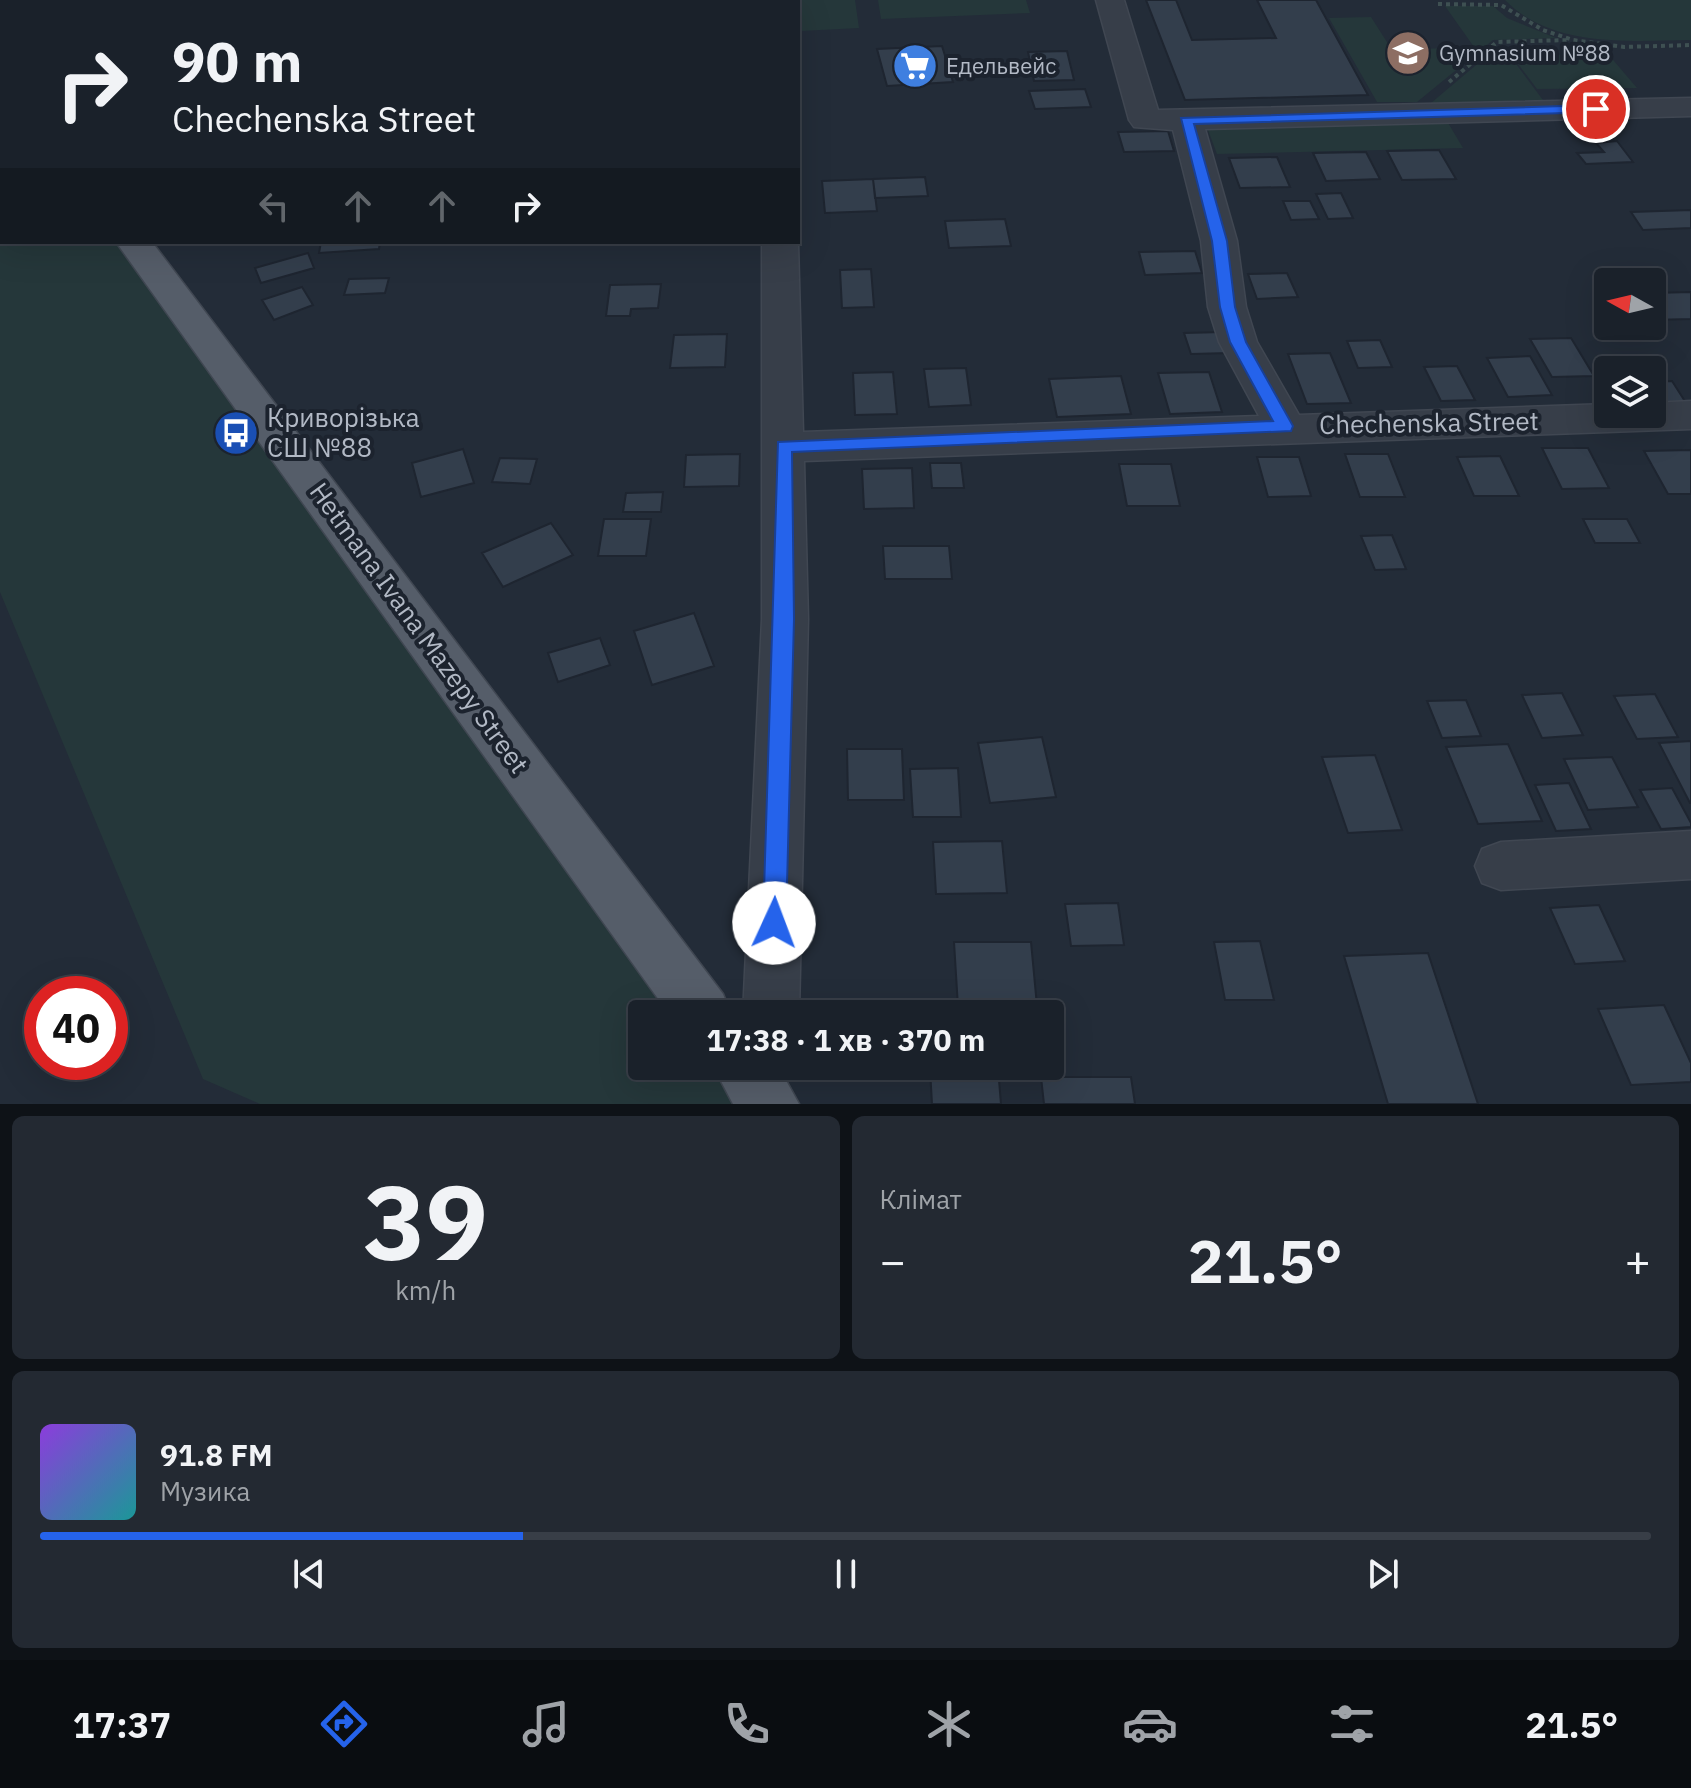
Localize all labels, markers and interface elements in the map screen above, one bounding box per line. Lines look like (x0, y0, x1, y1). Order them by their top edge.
text: 90 m (172, 25, 302, 97)
school or university icon: Gymnasium №88 (1384, 29, 1432, 77)
icon: right (40, 32, 144, 136)
place label: Gymnasium №88 (1439, 38, 1611, 67)
supermarket icon: Едельвейс (891, 42, 939, 90)
place label: Едельвейс (946, 51, 1056, 80)
pin (1562, 75, 1630, 143)
icon: arrive (1574, 87, 1618, 131)
text: Chechenska Street (172, 95, 476, 142)
icon: left (252, 184, 296, 228)
icon: ahead (336, 184, 380, 228)
icon: ahead (420, 184, 464, 228)
icon: right (504, 184, 548, 228)
north arrow (1594, 268, 1666, 340)
map controls (1594, 268, 1666, 428)
button: layers (1594, 356, 1666, 428)
place label: Криворізька СШ №88 (267, 400, 420, 464)
street label: Chechenska Street (1319, 403, 1539, 441)
bus stop icon: Криворізька СШ №88 (212, 409, 260, 457)
street label: Hetmana Ivana Mazepy Street (303, 475, 537, 779)
position arrow (732, 881, 816, 965)
speed limit sign: 40 (24, 976, 128, 1080)
text: 17:38 · 1 хв · 370 m (707, 1020, 985, 1059)
text: 39 (363, 1153, 488, 1289)
text: Клімат (880, 1182, 962, 1216)
text: 21.5° (1188, 1221, 1343, 1300)
text: − (880, 1232, 906, 1289)
text: + (1625, 1232, 1651, 1289)
text: km/h (395, 1273, 456, 1307)
text: 91.8 FM (160, 1435, 273, 1474)
text: Музика (160, 1474, 250, 1508)
icon: previous (287, 1552, 331, 1596)
icon: pause (824, 1552, 868, 1596)
icon: next (1361, 1552, 1405, 1596)
icon: directions (316, 1696, 372, 1752)
icon: music (518, 1696, 574, 1752)
icon: phone (719, 1696, 775, 1752)
icon: climate (921, 1696, 977, 1752)
icon: car (1122, 1696, 1178, 1752)
icon: filters (1324, 1696, 1380, 1752)
text: 17:37 (73, 1701, 171, 1748)
text: 21.5° (1525, 1701, 1618, 1748)

